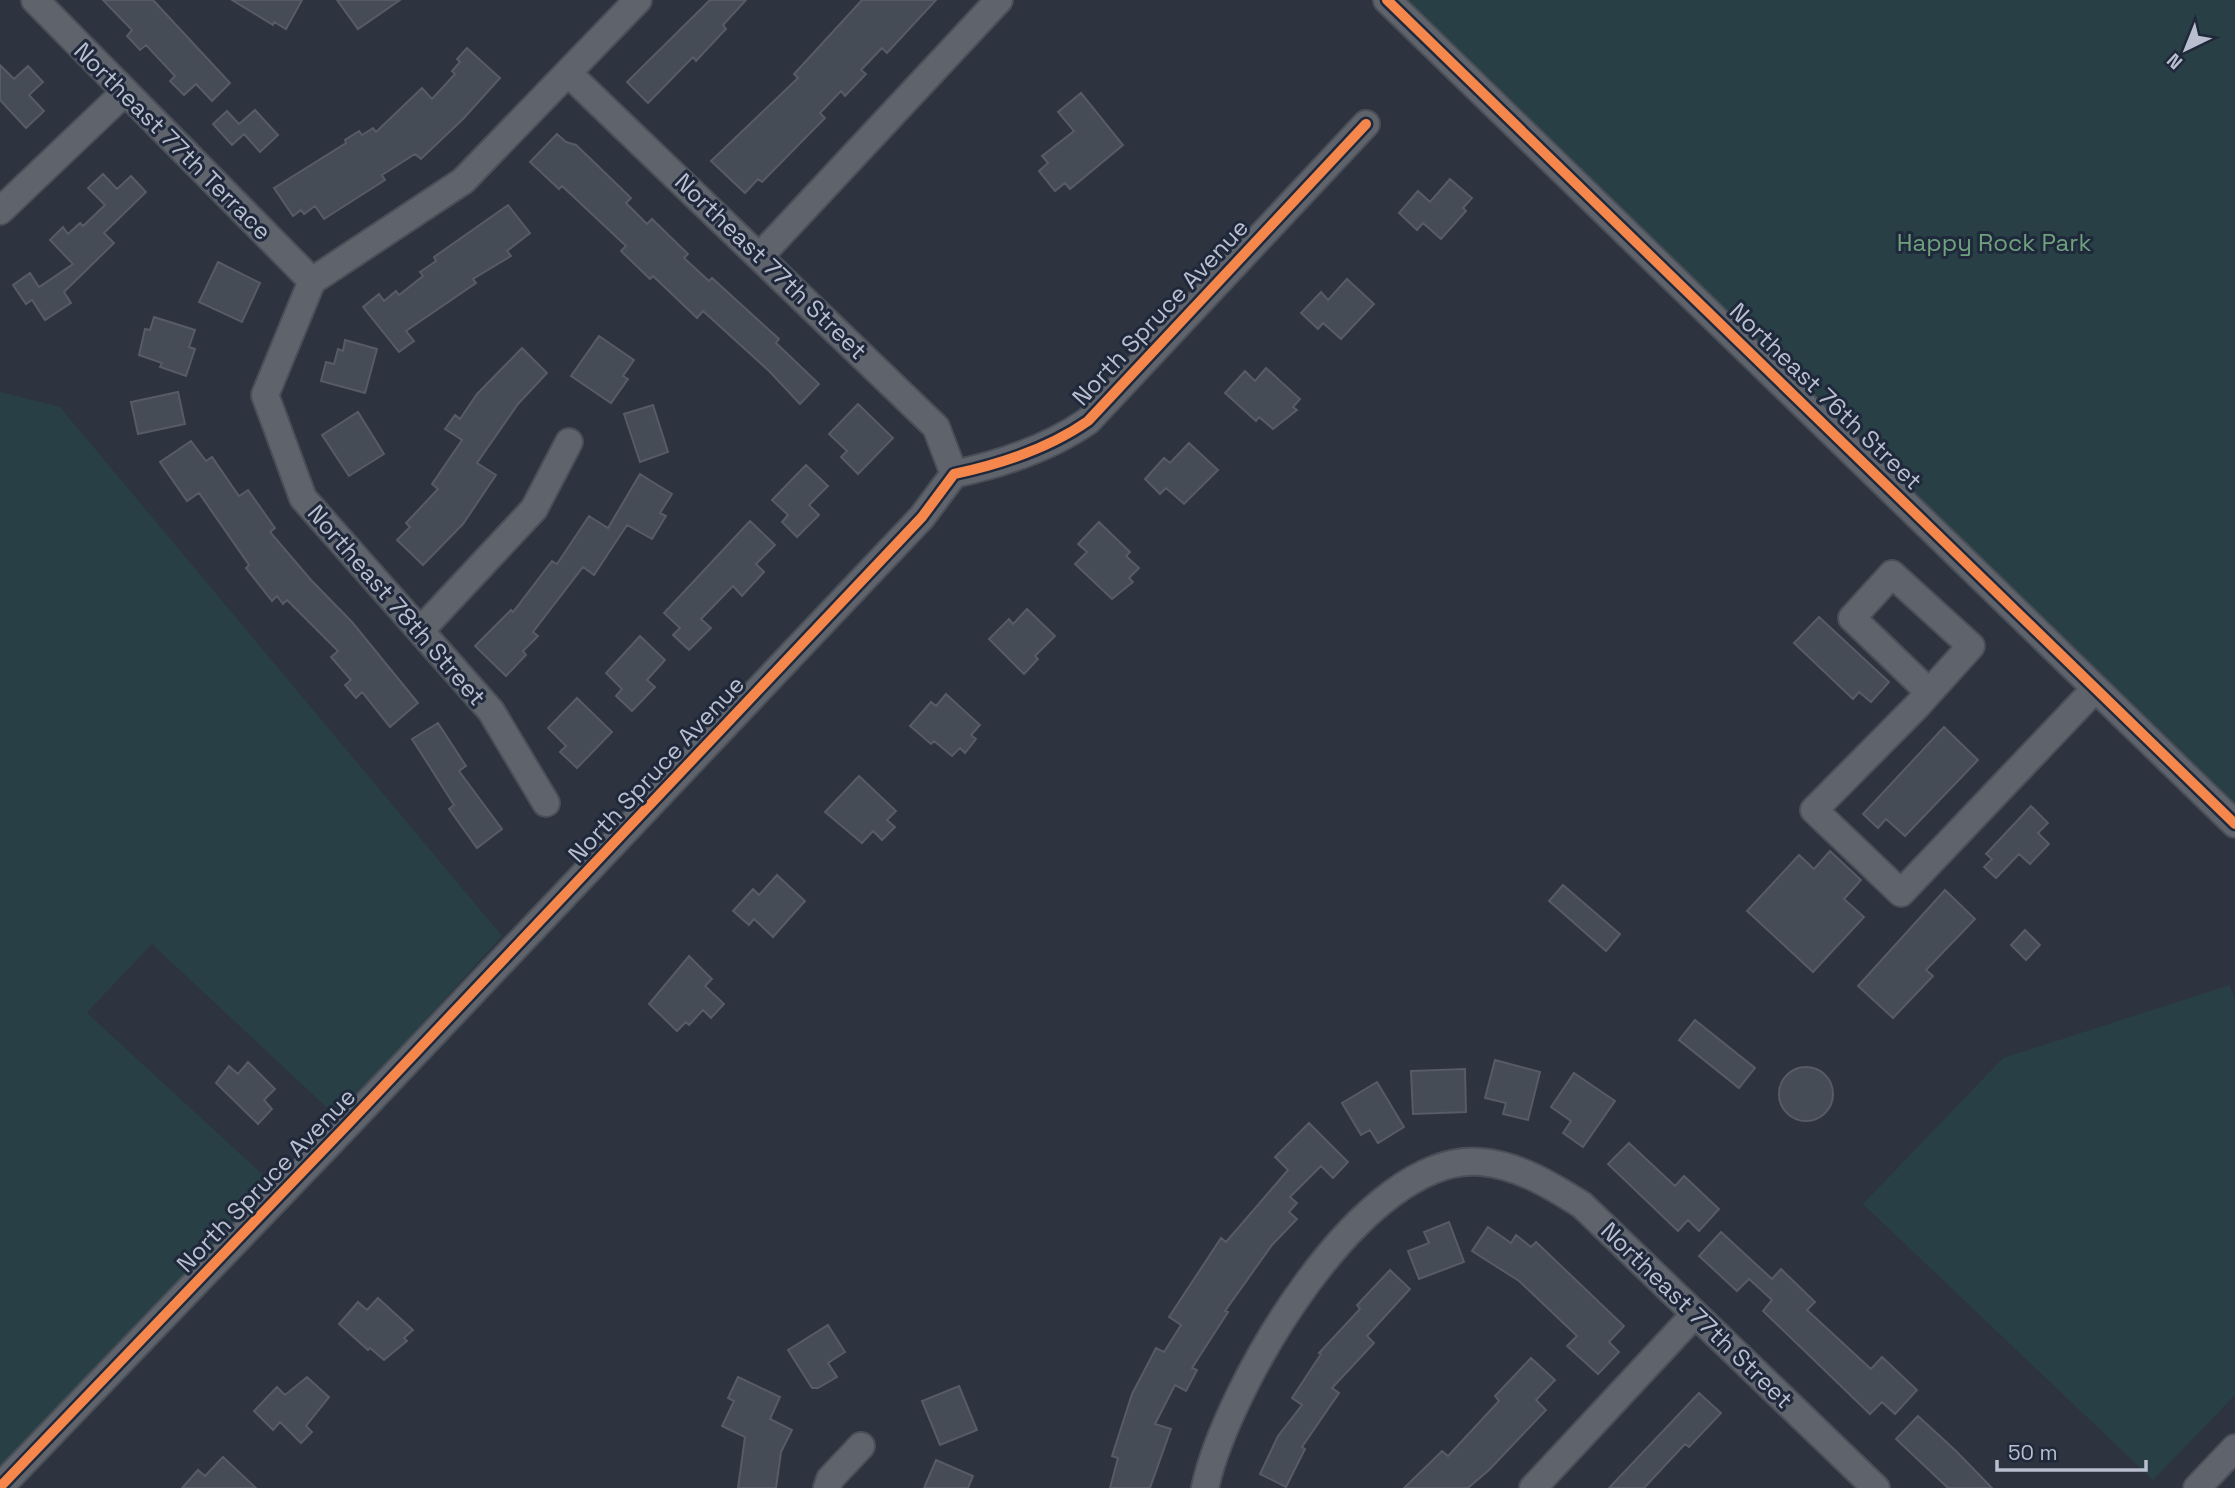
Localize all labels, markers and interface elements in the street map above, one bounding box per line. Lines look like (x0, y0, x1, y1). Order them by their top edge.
north arrow (2151, 14, 2221, 84)
street label: Northeast 77th Terrace (68, 36, 278, 246)
text: N (2162, 48, 2188, 75)
street label: Northeast 77th Street (668, 166, 874, 366)
street label: North Spruce Avenue (1065, 212, 1255, 412)
park label: Happy Rock Park (1897, 227, 2091, 258)
street label: Northeast 76th Street (1723, 296, 1929, 496)
street label: Northeast 78th Street (301, 498, 493, 712)
street label: North Spruce Avenue (561, 669, 751, 869)
street label: North Spruce Avenue (170, 1081, 362, 1279)
street label: Northeast 77th Street (1594, 1215, 1800, 1415)
scale bar (1997, 1428, 2146, 1472)
text: 50 m (2008, 1439, 2058, 1466)

